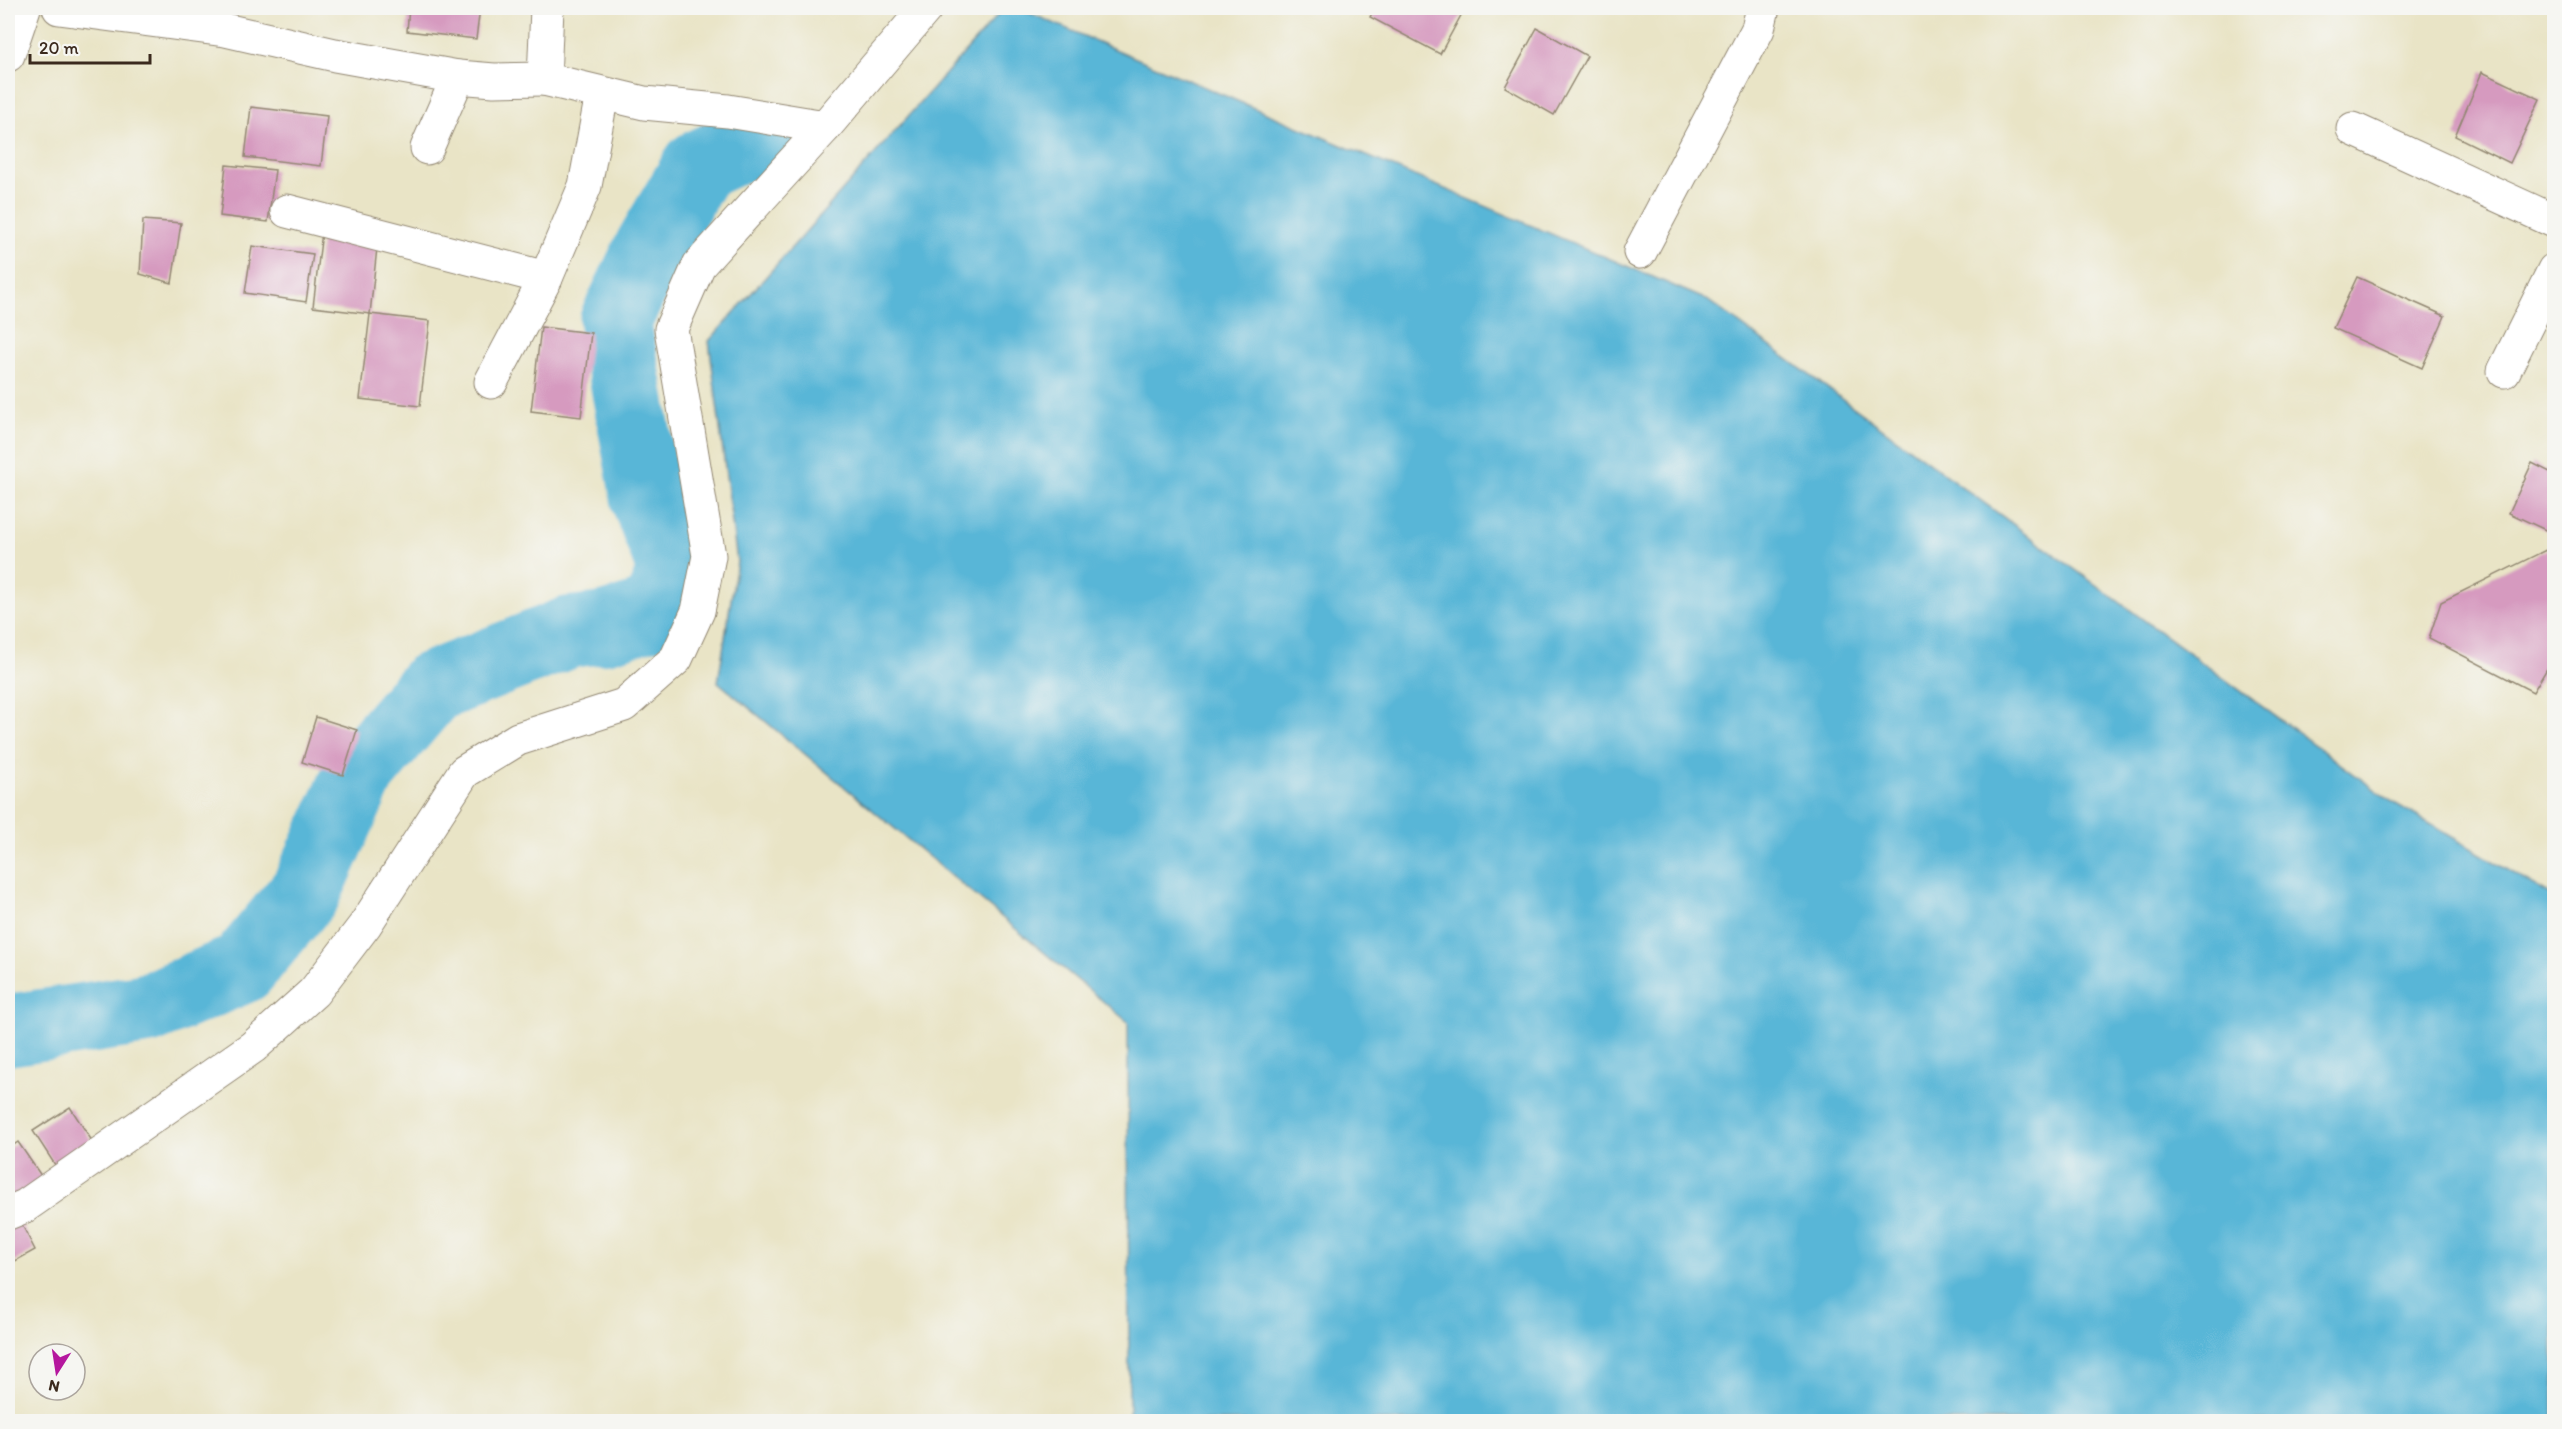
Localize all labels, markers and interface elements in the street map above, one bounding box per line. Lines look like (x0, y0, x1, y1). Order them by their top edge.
scale bar (30, 27, 150, 65)
text: 20 m (39, 37, 79, 59)
north arrow (27, 1342, 87, 1402)
text: N (47, 1376, 61, 1397)

